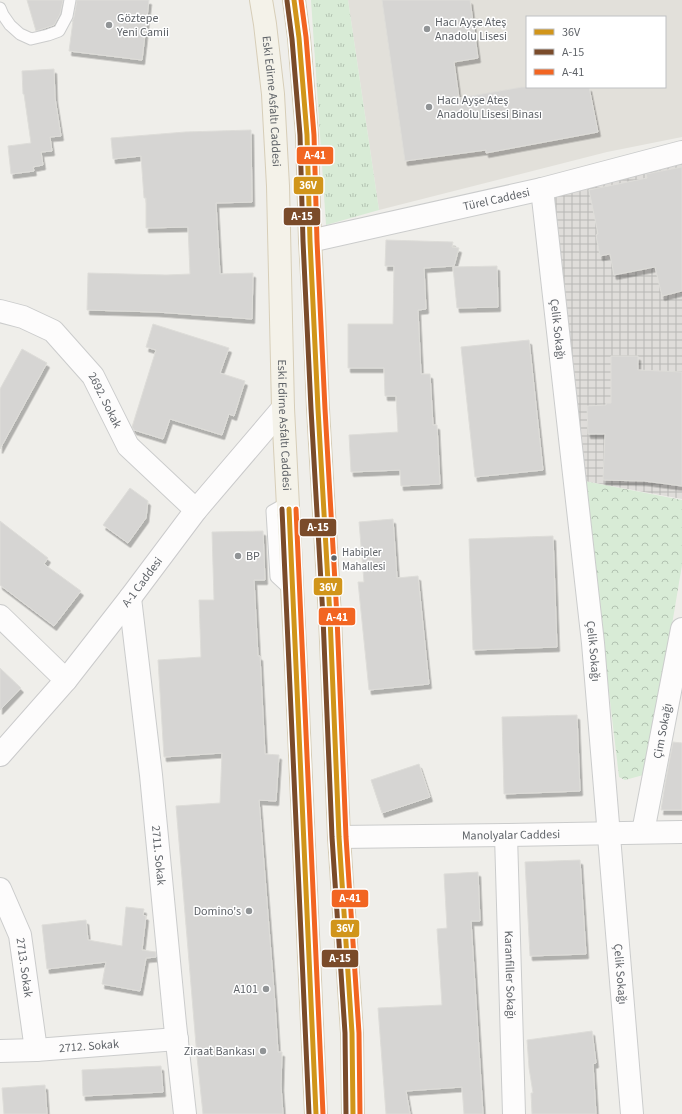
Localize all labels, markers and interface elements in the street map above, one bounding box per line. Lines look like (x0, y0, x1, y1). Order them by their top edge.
place label: Göztepe Yeni Camii (116, 10, 169, 41)
place label: Hacı Ayşe Ateş Anadolu Lisesi (435, 14, 507, 45)
legend (526, 16, 666, 88)
marker: Göztepe Yeni Camii (104, 20, 114, 30)
marker: Hacı Ayşe Ateş Anadolu Lisesi (422, 24, 432, 34)
text: 36V (562, 24, 581, 41)
street label: Eski Edirne Asfaltı Caddesi (257, 35, 285, 167)
text: A-15 (562, 44, 584, 61)
text: A-41 (562, 64, 584, 81)
place label: Hacı Ayşe Ateş Anadolu Lisesi Binası (437, 92, 542, 123)
marker: Hacı Ayşe Ateş Anadolu Lisesi Binası (424, 102, 434, 112)
line badge: A-41 (296, 146, 334, 165)
text: A-41 (303, 148, 326, 163)
line badge: 36V (293, 176, 324, 195)
text: 36V (299, 178, 318, 193)
street label: Türel Caddesi (461, 184, 532, 215)
line badge: A-15 (283, 207, 321, 226)
text: A-15 (290, 209, 313, 224)
street label: Çelik Sokağı (545, 298, 569, 360)
street label: Eski Edirne Asfaltı Caddesi (273, 359, 295, 491)
street label: 2692. Sokak (84, 368, 126, 431)
line badge: A-15 (299, 518, 337, 537)
text: A-15 (306, 520, 329, 535)
place label: Habipler Mahallesi (342, 545, 385, 574)
place label: BP (246, 548, 260, 565)
marker: BP (233, 551, 243, 561)
marker: Habipler Mahallesi (329, 553, 339, 563)
street label: A-1 Caddesi (118, 554, 167, 611)
line badge: 36V (313, 577, 343, 596)
text: 36V (319, 580, 338, 595)
line badge: A-41 (318, 607, 356, 626)
text: A-41 (325, 610, 348, 625)
street label: Çelik Sokağı (582, 620, 604, 682)
street label: Çim Sokağı (649, 702, 677, 760)
street label: 2711. Sokak (147, 825, 170, 886)
street label: Manolyalar Caddesi (462, 826, 560, 845)
line badge: A-41 (331, 889, 369, 908)
text: A-41 (338, 891, 361, 906)
place label: Domino's (194, 903, 241, 920)
marker: Domino's (244, 906, 254, 916)
line badge: 36V (330, 919, 360, 938)
text: 36V (336, 921, 355, 936)
street label: Karanfiller Sokağı (500, 930, 519, 1019)
street label: 2713. Sokak (11, 937, 37, 999)
street label: Çelik Sokağı (609, 943, 631, 1005)
line badge: A-15 (321, 949, 359, 968)
text: A-15 (328, 951, 351, 966)
place label: A101 (234, 981, 258, 998)
marker: A101 (261, 984, 271, 994)
street label: 2712. Sokak (58, 1036, 120, 1057)
place label: Ziraat Bankası (184, 1043, 255, 1060)
marker: Ziraat Bankası (258, 1046, 268, 1056)

